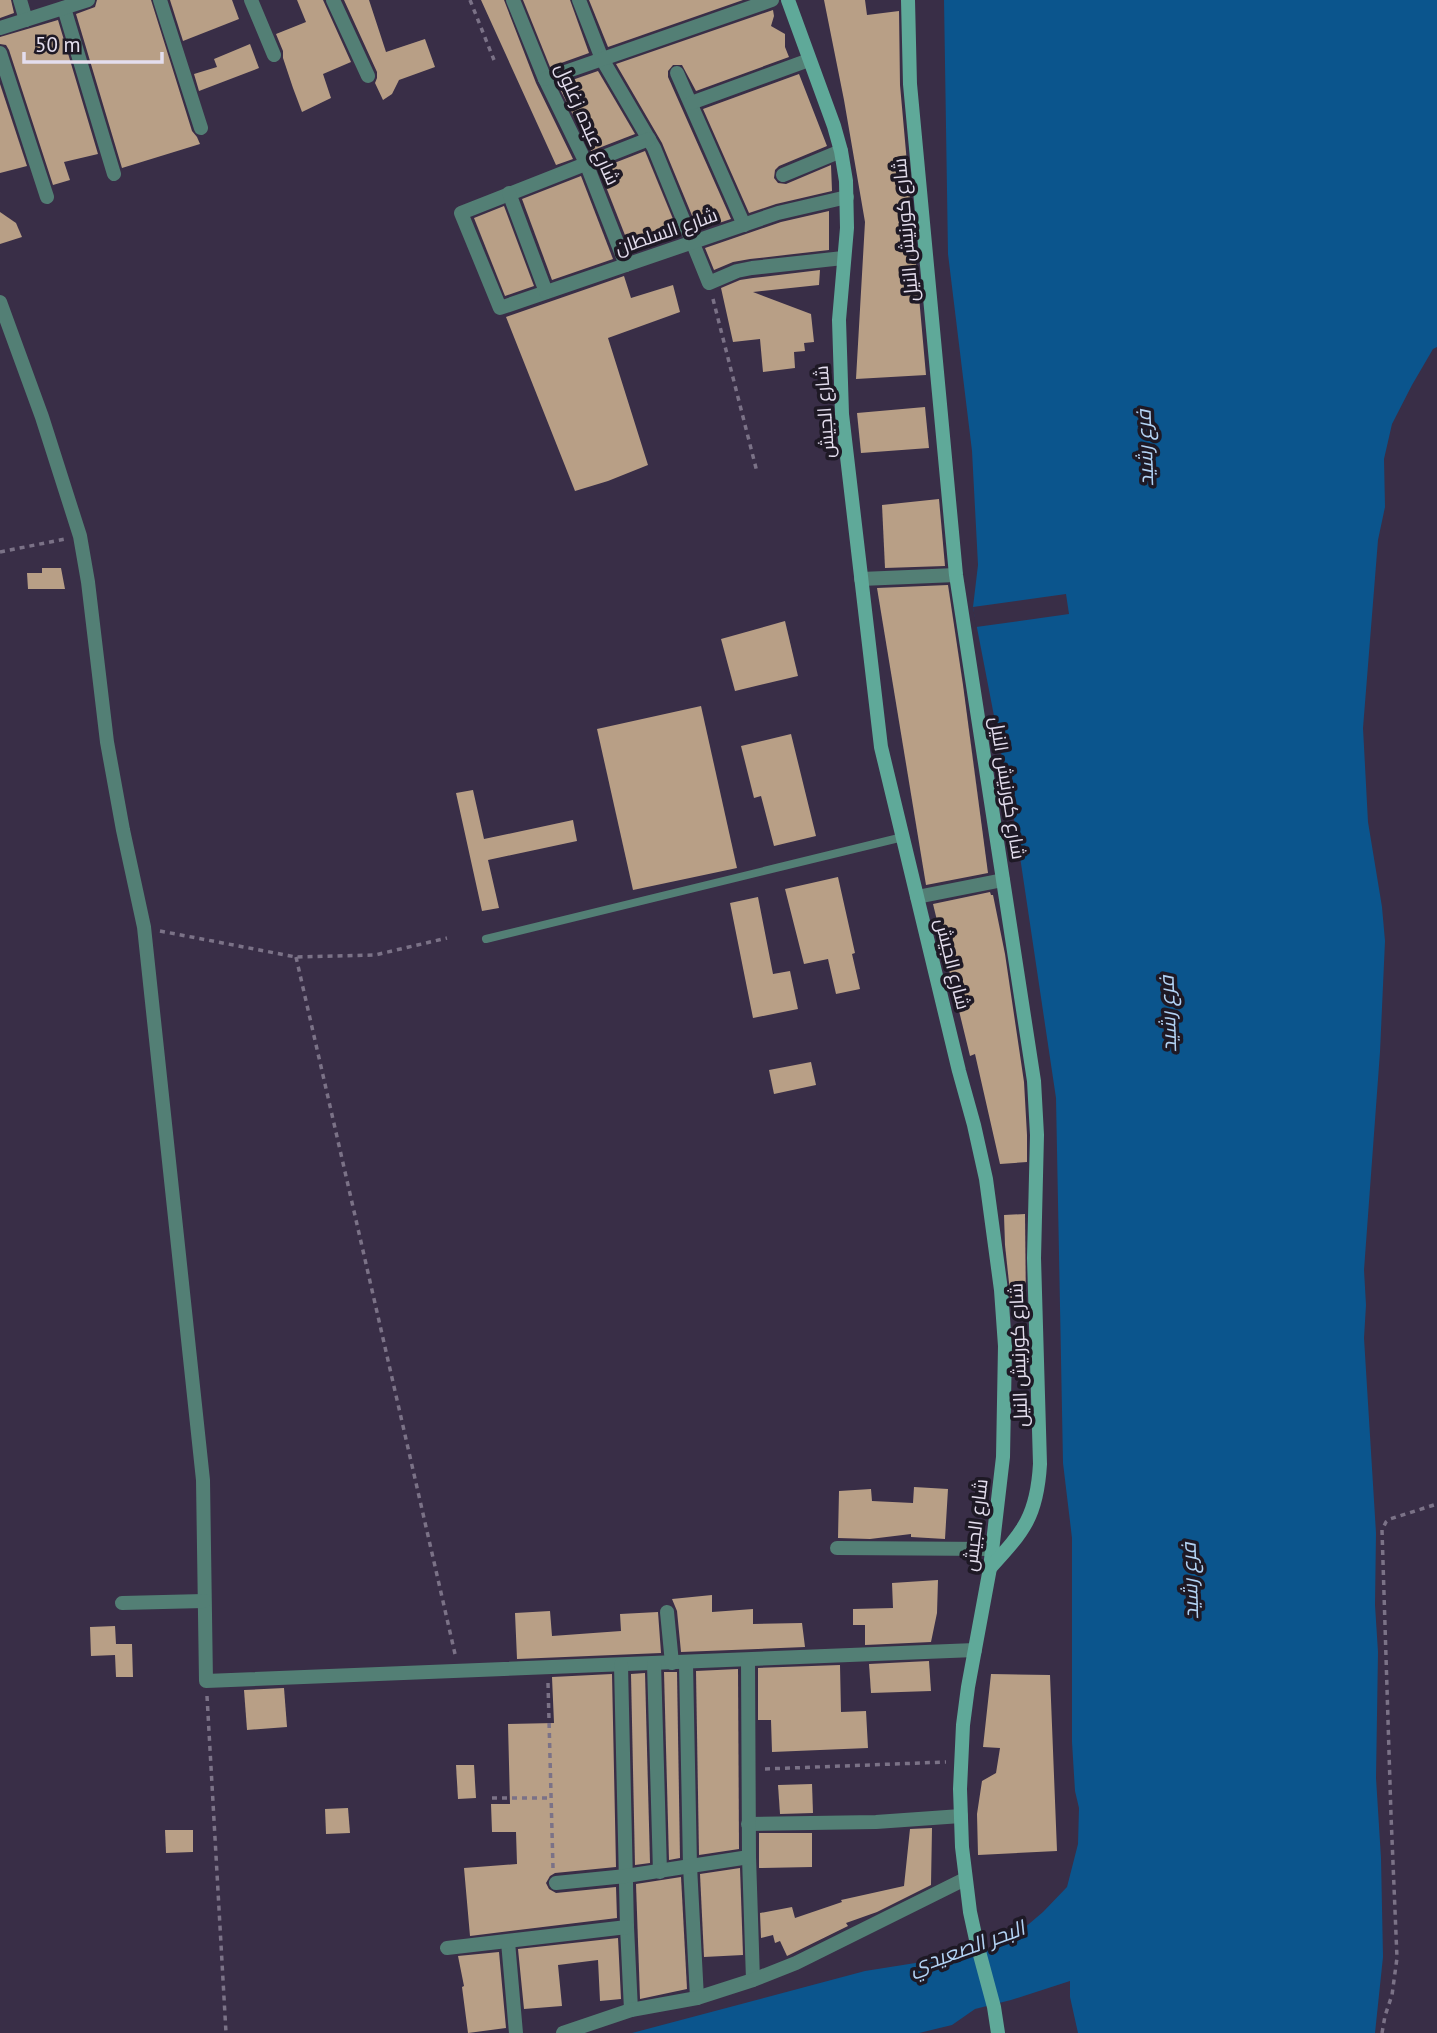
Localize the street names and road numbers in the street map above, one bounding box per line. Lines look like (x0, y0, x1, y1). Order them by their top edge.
street label: شارع عبده زغلول (549, 59, 626, 189)
street label: شارع كورنيش النيل (887, 157, 925, 303)
street label: شارع السلطان (612, 202, 721, 262)
street label: شارع الجيش (809, 365, 841, 459)
street label: شارع كورنيش النيل (983, 715, 1031, 861)
street label: شارع الجيش (928, 916, 976, 1012)
street label: شارع كورنيش النيل (1003, 1283, 1035, 1427)
street label: شارع الجيش (957, 1477, 995, 1573)

